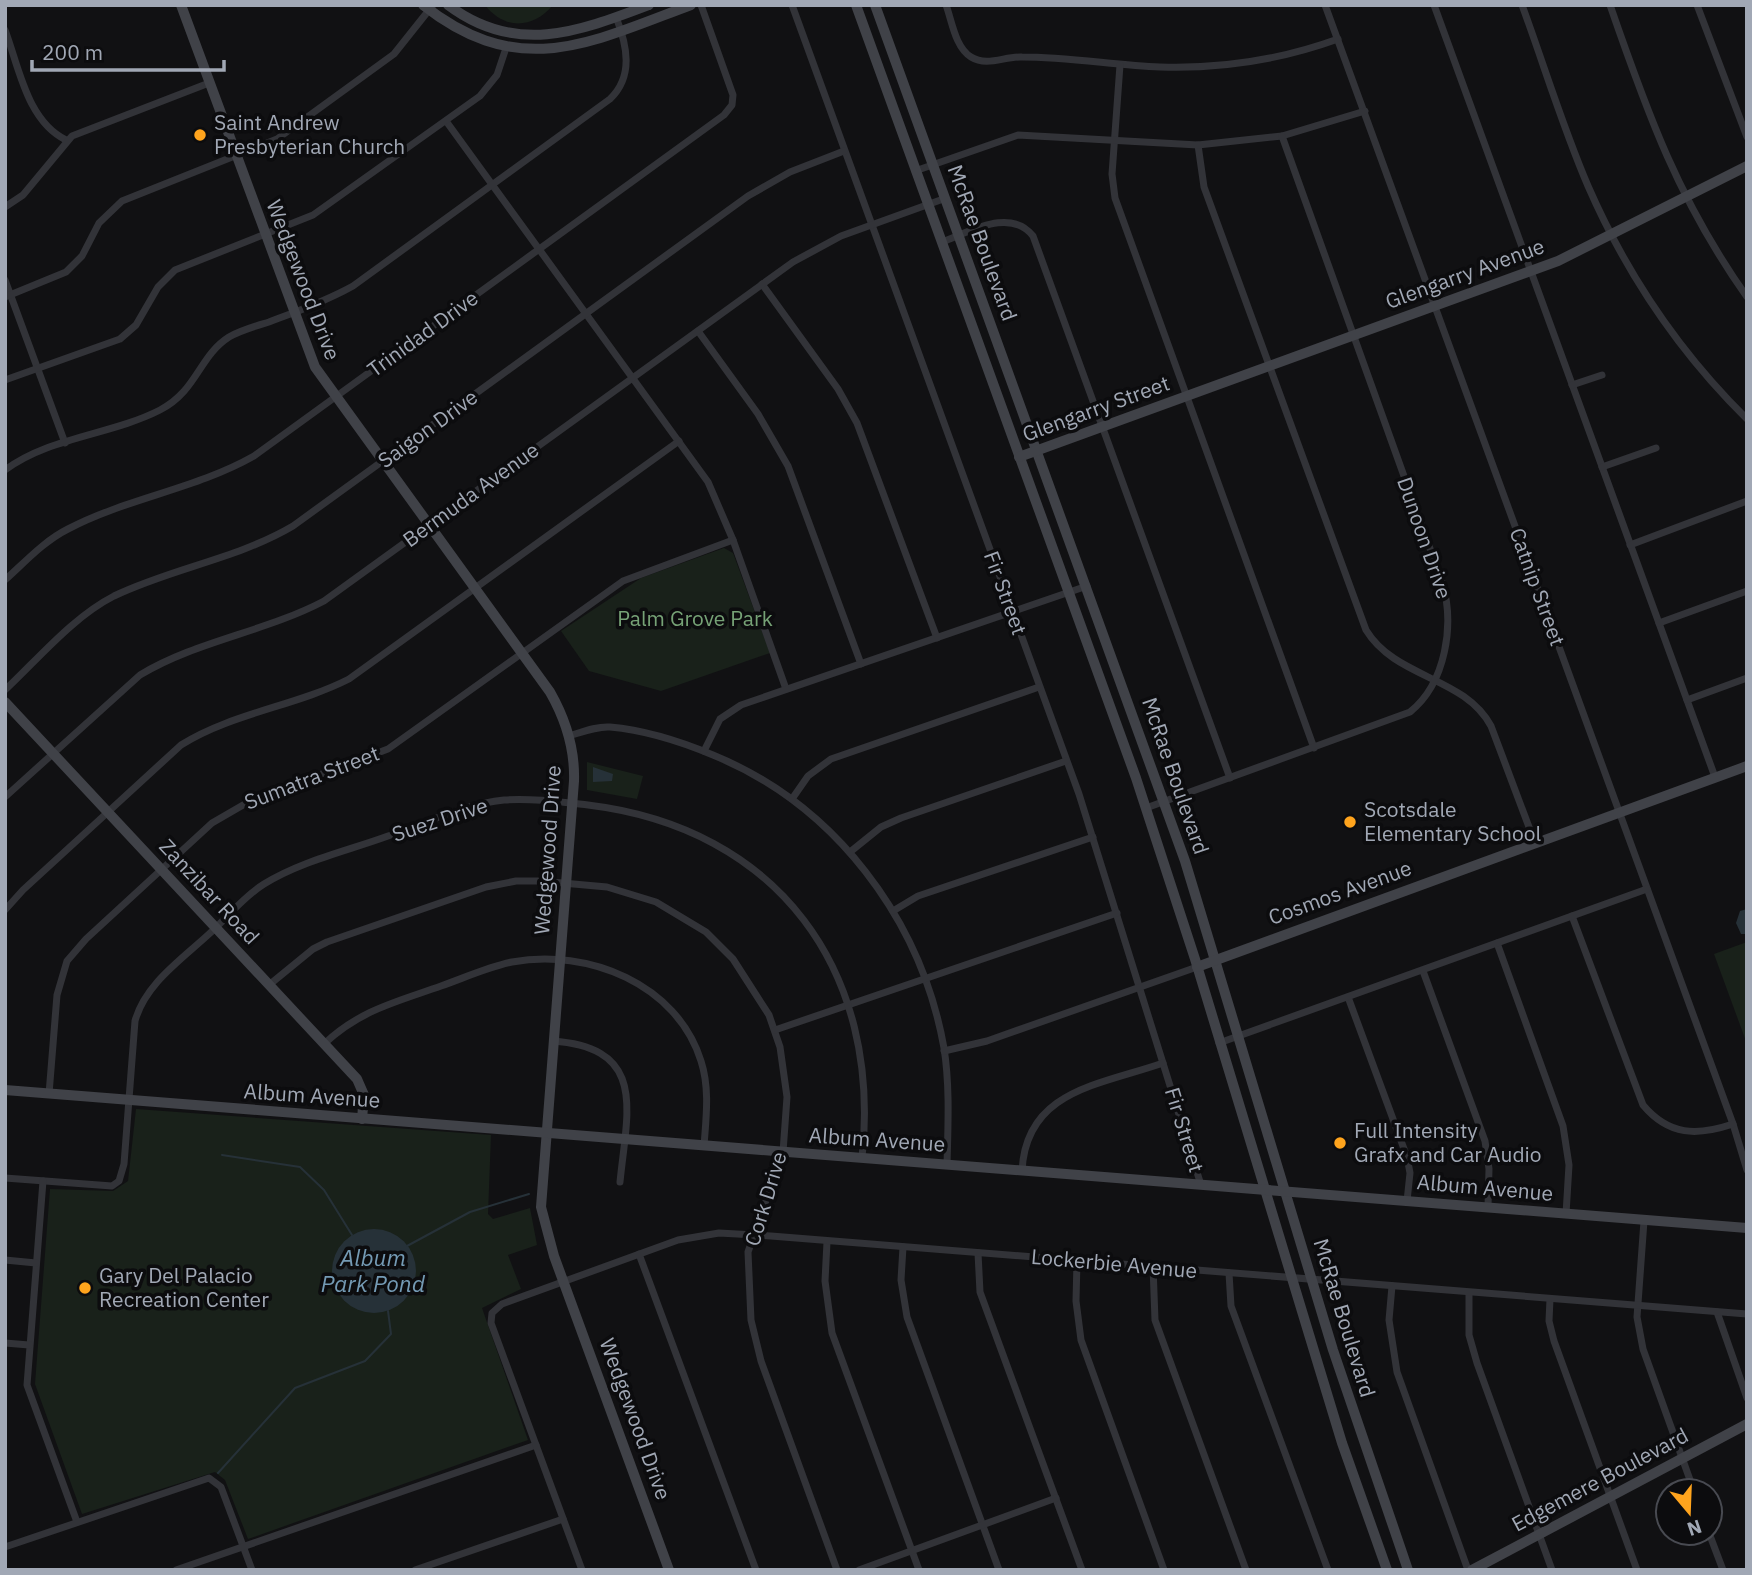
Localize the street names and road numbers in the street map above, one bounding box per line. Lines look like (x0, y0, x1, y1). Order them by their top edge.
street label: McRae Boulevard (942, 161, 1024, 325)
street label: Wedgewood Drive (260, 195, 347, 364)
street label: Glengarry Avenue (1381, 231, 1548, 315)
street label: Trinidad Drive (361, 284, 483, 383)
street label: Glengarry Street (1018, 368, 1173, 448)
street label: Saigon Drive (372, 382, 483, 474)
street label: Bermuda Avenue (397, 435, 544, 553)
street label: Dunoon Drive (1391, 473, 1459, 602)
street label: Catnip Street (1504, 524, 1572, 649)
street label: Fir Street (978, 547, 1034, 638)
street label: McRae Boulevard (1136, 694, 1216, 858)
street label: Sumatra Street (240, 738, 383, 816)
street label: Wedgewood Drive (527, 764, 567, 936)
street label: Suez Drive (388, 790, 491, 848)
street label: Zanzibar Road (154, 833, 266, 950)
street label: Cosmos Avenue (1264, 853, 1415, 931)
street label: Album Avenue (243, 1076, 381, 1114)
street label: Fir Street (1159, 1084, 1211, 1176)
street label: Album Avenue (808, 1120, 946, 1158)
street label: Cork Drive (737, 1148, 793, 1249)
street label: Album Avenue (1416, 1167, 1554, 1207)
street label: McRae Boulevard (1308, 1235, 1382, 1400)
street label: Lockerbie Avenue (1030, 1242, 1198, 1284)
street label: Wedgewood Drive (594, 1334, 678, 1503)
street label: Edgemere Boulevard (1506, 1421, 1693, 1538)

